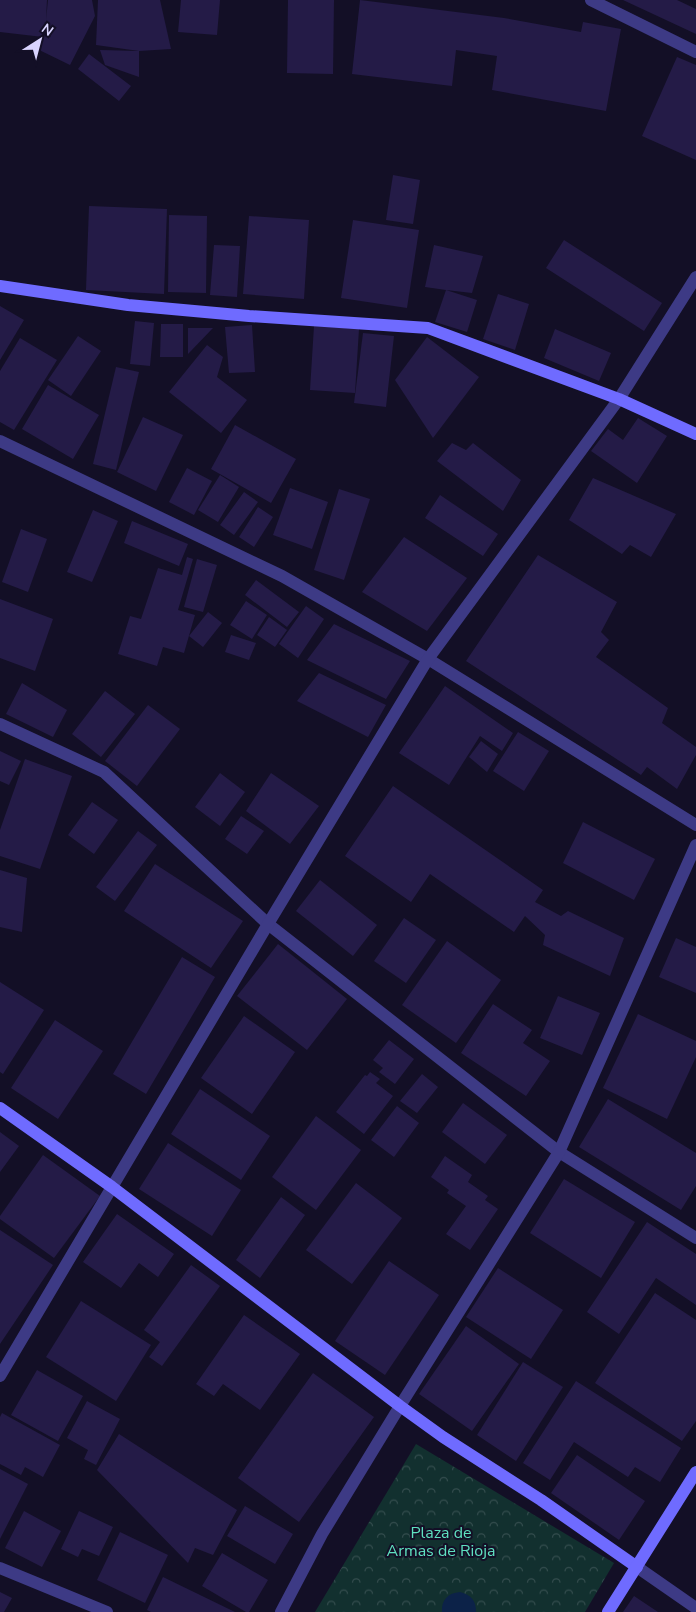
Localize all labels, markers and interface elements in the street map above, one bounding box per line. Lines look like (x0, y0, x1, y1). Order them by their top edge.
north arrow (15, 15, 65, 65)
text: N (38, 19, 57, 41)
park label: Plaza de Armas de Rioja (387, 1522, 495, 1562)

